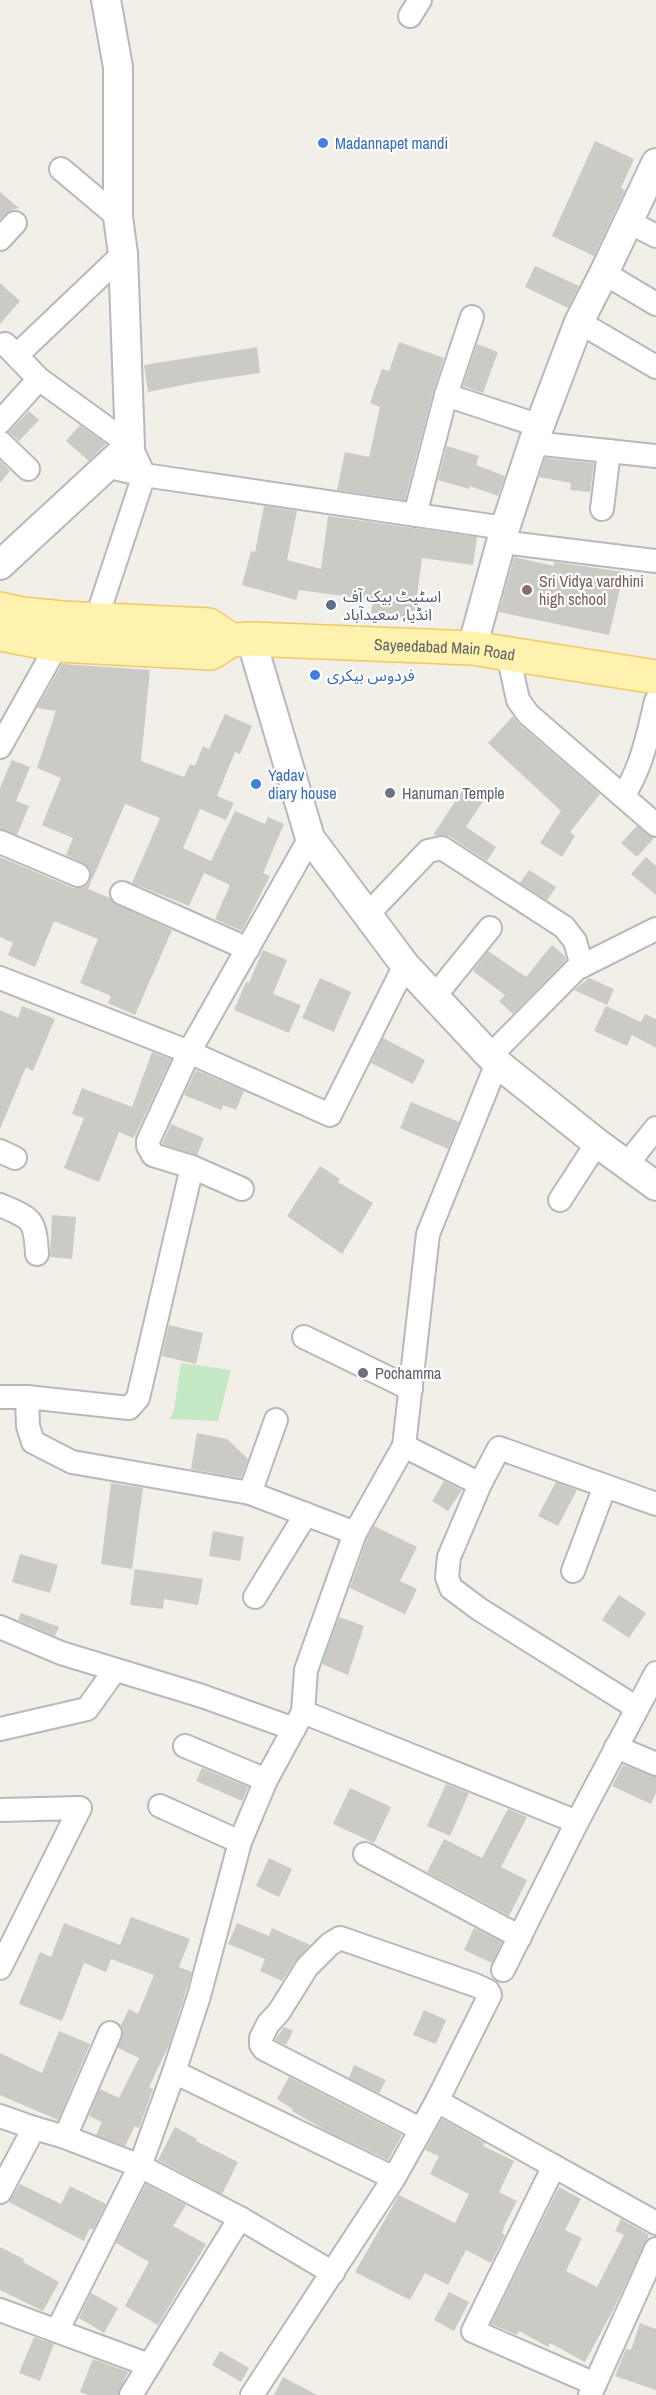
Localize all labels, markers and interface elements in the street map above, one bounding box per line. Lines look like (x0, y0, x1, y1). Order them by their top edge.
place label: Madannapet mandi (335, 132, 448, 154)
marker: Madannapet mandi (316, 136, 330, 150)
place label: Sri Vidya vardhini high school (539, 570, 644, 610)
marker: Sri Vidya vardhini high school (520, 583, 534, 597)
place label: اسٹیٹ بیک آف انڈیا, سعیدآباد (343, 585, 441, 625)
marker: اسٹیٹ بیک آف انڈیا, سعیدآباد (324, 598, 338, 612)
street label: Sayeedabad Main Road (374, 633, 517, 666)
place label: فردوس بیکری (327, 664, 415, 686)
marker: فردوس بیکری (308, 668, 322, 682)
place label: Yadav diary house (268, 764, 337, 804)
marker: Yadav diary house (249, 777, 263, 791)
place label: Hanuman Temple (402, 782, 505, 804)
marker: Hanuman Temple (383, 786, 397, 800)
place label: Pochamma (375, 1362, 442, 1384)
marker: Pochamma (356, 1366, 370, 1380)

